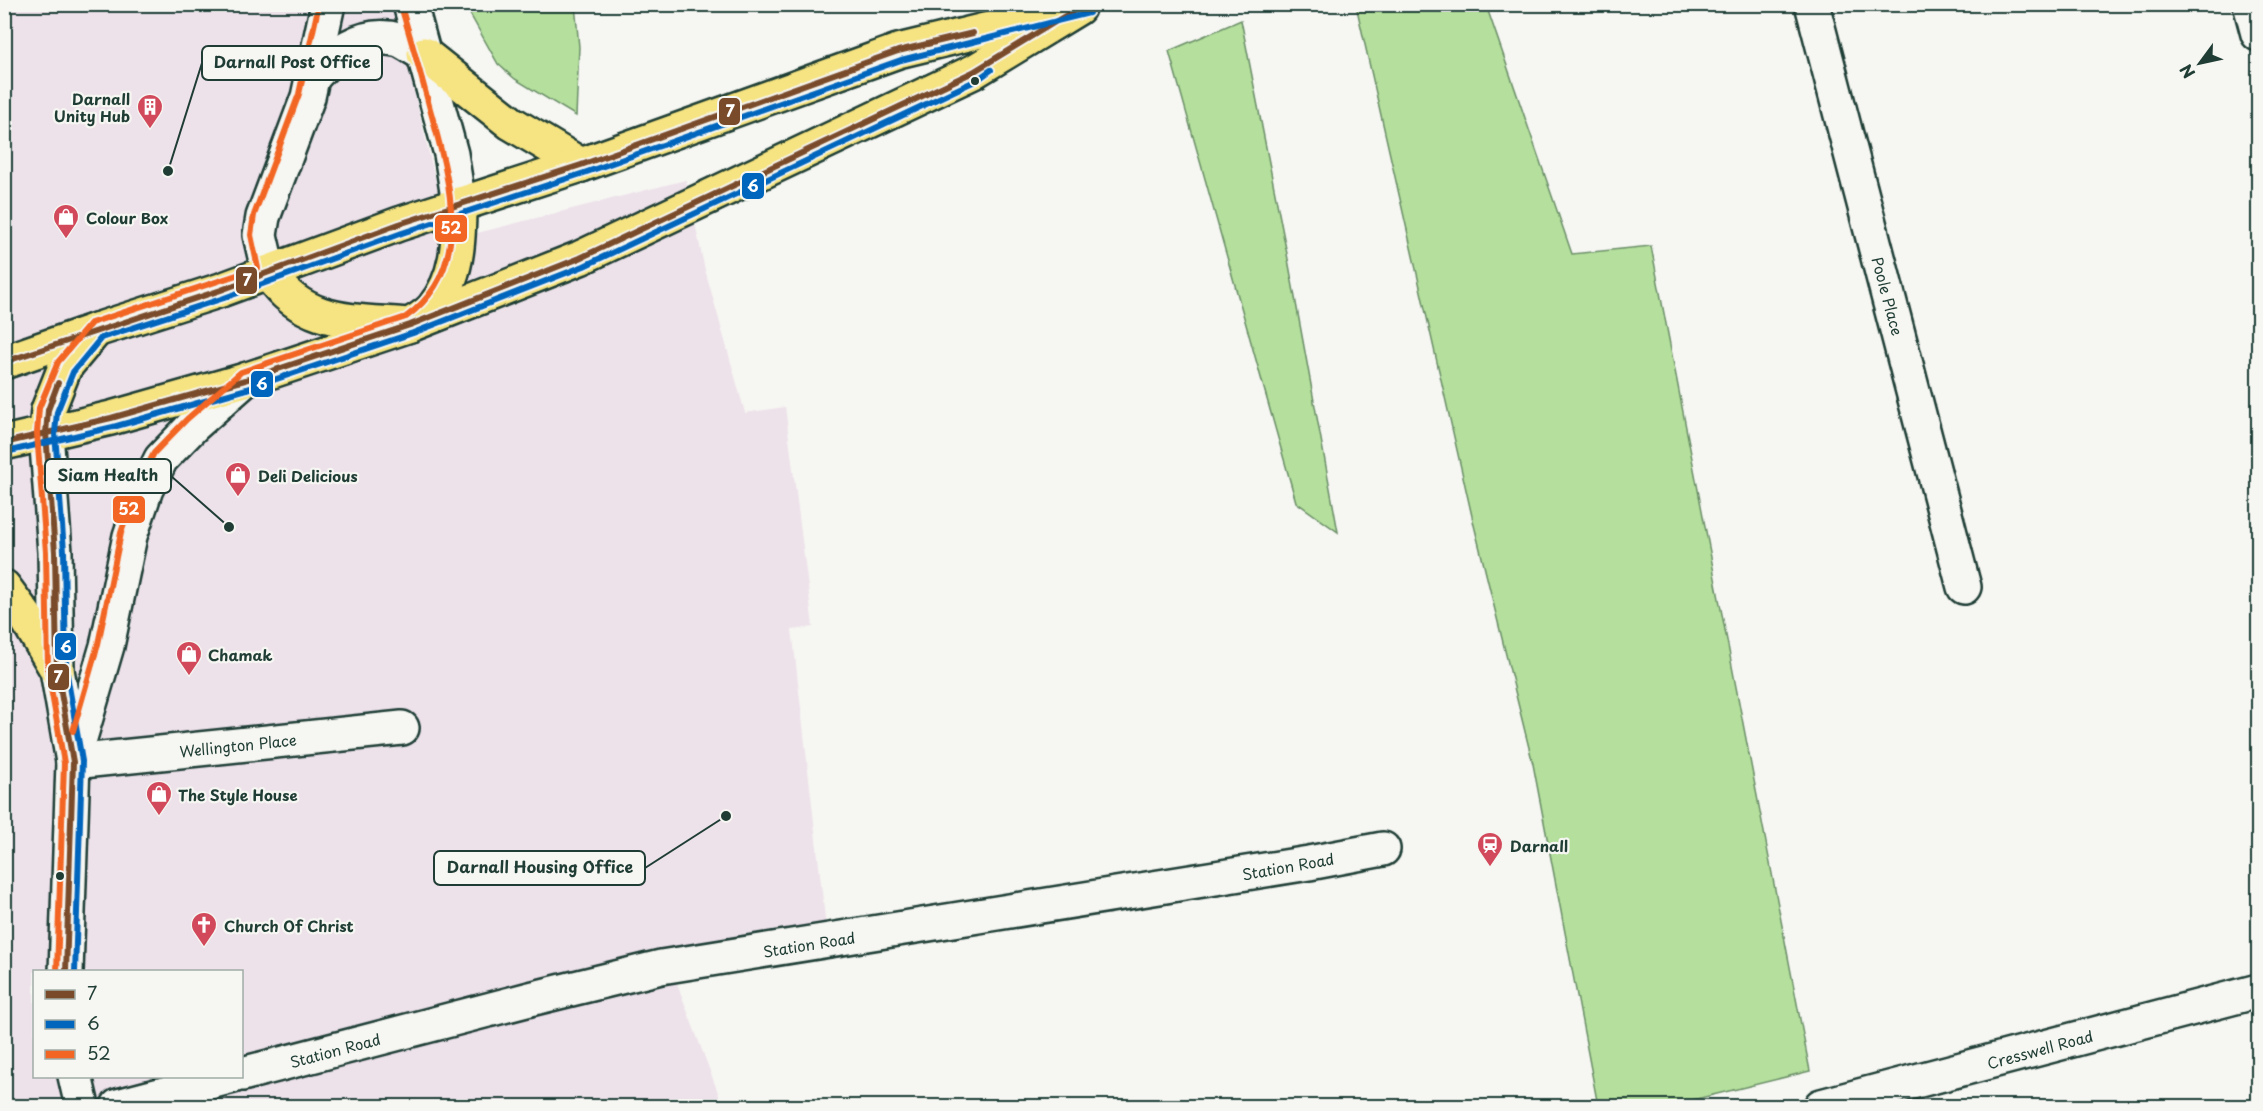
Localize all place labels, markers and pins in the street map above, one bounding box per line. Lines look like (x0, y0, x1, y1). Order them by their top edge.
callout: Darnall Post Office (202, 46, 382, 80)
unlabelled marker (969, 75, 981, 87)
place label: Darnall Unity Hub (54, 87, 130, 127)
building icon: Darnall Unity Hub (135, 92, 165, 130)
shop icon: Colour Box (51, 202, 81, 240)
place label: Colour Box (86, 206, 168, 229)
callout: Siam Health (45, 459, 171, 493)
shop icon: Deli Delicious (223, 460, 253, 498)
place label: Deli Delicious (258, 464, 358, 487)
shop icon: Chamak (174, 639, 204, 677)
place label: Chamak (208, 643, 273, 666)
shop icon: The Style House (144, 779, 174, 817)
place label: The Style House (178, 783, 298, 806)
station icon: Darnall (1475, 830, 1505, 868)
place label: Darnall (1510, 834, 1568, 857)
callout: Darnall Housing Office (434, 851, 645, 885)
unlabelled marker (54, 870, 66, 882)
church icon: Church Of Christ (189, 910, 219, 948)
place label: Church Of Christ (224, 914, 354, 937)

